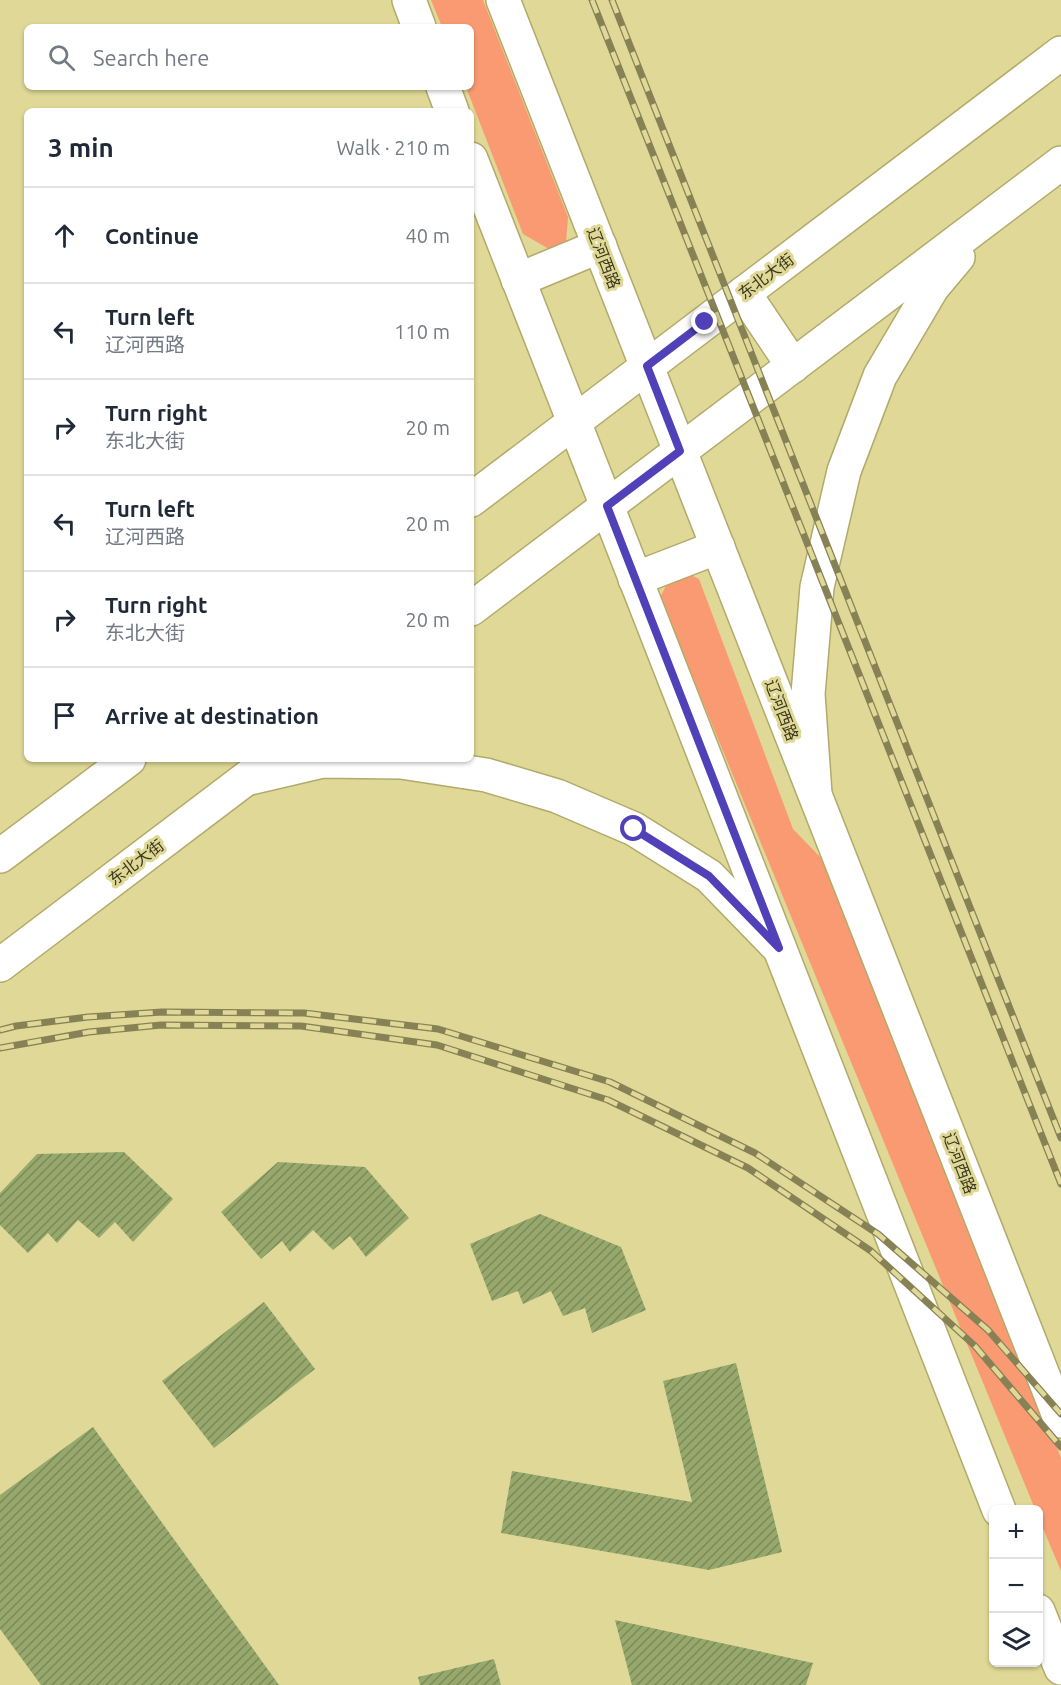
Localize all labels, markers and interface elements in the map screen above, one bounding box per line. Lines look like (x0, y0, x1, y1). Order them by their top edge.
search box (24, 24, 474, 90)
icon: search (45, 41, 78, 74)
text: Search here (93, 45, 209, 70)
text: 3 min (48, 133, 114, 162)
text: Walk · 210 m (337, 136, 450, 159)
icon: ahead (48, 219, 81, 252)
text: Continue (105, 223, 199, 248)
text: 40 m (406, 224, 450, 247)
street label: 辽河西路 (584, 225, 624, 291)
street label: 东北大街 (735, 250, 797, 302)
text: Turn left (105, 304, 195, 329)
route end (691, 308, 717, 334)
icon: left (48, 315, 81, 348)
text: 110 m (394, 320, 450, 343)
text: 辽河西路 (105, 333, 185, 356)
text: Turn right (105, 400, 207, 425)
icon: right (48, 411, 81, 444)
text: 20 m (406, 416, 450, 439)
text: 东北大街 (105, 429, 185, 452)
text: Turn left (105, 496, 195, 521)
icon: left (48, 507, 81, 540)
text: 20 m (406, 512, 450, 535)
text: 辽河西路 (105, 525, 185, 548)
text: Turn right (105, 592, 207, 617)
icon: right (48, 603, 81, 636)
text: 20 m (406, 608, 450, 631)
text: 东北大街 (105, 621, 185, 644)
street label: 辽河西路 (762, 677, 802, 743)
icon: arrive (48, 699, 81, 732)
text: Arrive at destination (105, 703, 319, 728)
route start (620, 815, 646, 841)
street label: 东北大街 (105, 836, 167, 888)
street label: 辽河西路 (940, 1130, 980, 1196)
map controls (989, 1505, 1043, 1667)
button: + (989, 1505, 1043, 1559)
button: − (989, 1559, 1043, 1613)
button: layers (989, 1613, 1043, 1667)

